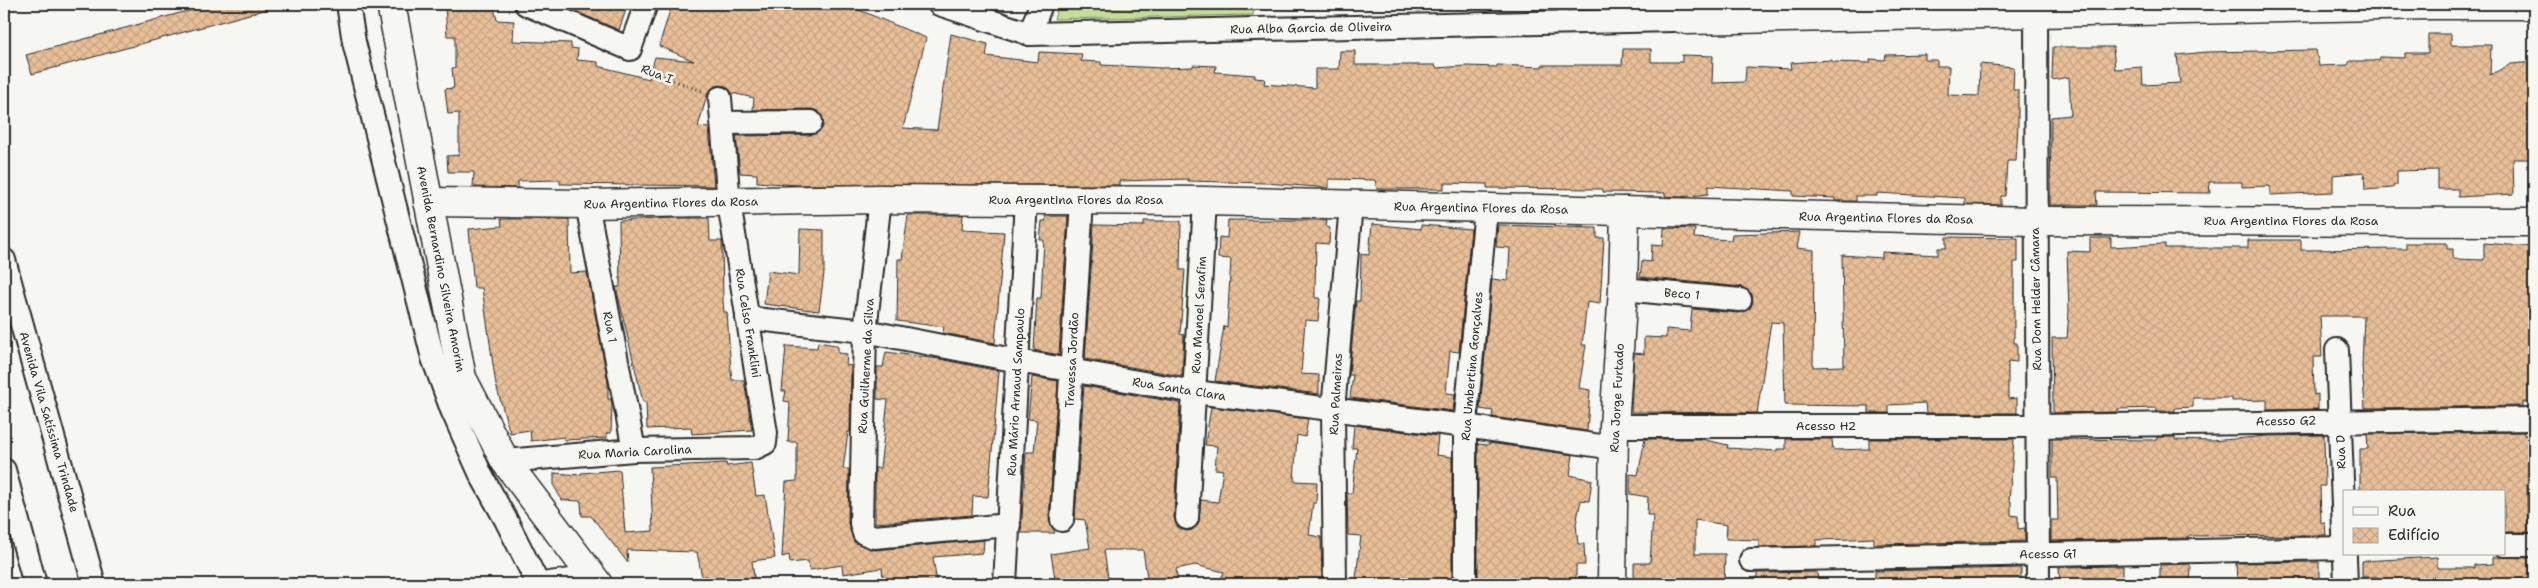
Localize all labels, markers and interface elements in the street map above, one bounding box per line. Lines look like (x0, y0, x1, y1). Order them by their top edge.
street label: Rua Alba Garcia de Oliveira (1230, 19, 1392, 37)
street label: Rua I (639, 61, 676, 88)
street label: Avenida Bernardino Silveira Amorim (413, 165, 469, 373)
street label: Rua Argentina Flores da Rosa (989, 192, 1164, 208)
street label: Rua Argentina Flores da Rosa (584, 193, 759, 213)
street label: Rua Argentina Flores da Rosa (1394, 198, 1569, 218)
street label: Rua Argentina Flores da Rosa (1799, 208, 1974, 228)
street label: Rua Argentina Flores da Rosa (2204, 213, 2379, 229)
street label: Rua Dom Helder Câmara (2027, 227, 2045, 371)
street label: Rua Manoel Serafim (1188, 256, 1210, 374)
street label: Rua Celso Franklini (731, 267, 765, 379)
street label: Beco 1 (1663, 284, 1701, 304)
street label: Rua Umbertina Gonçalves (1458, 291, 1486, 441)
street label: Rua Guilherme da Silva (854, 297, 878, 434)
street label: Rua Mário Arnaud Sampaulo (1004, 308, 1028, 476)
street label: Rua 1 (599, 310, 621, 344)
street label: Travessa Jordão (1062, 312, 1082, 408)
street label: Avenida Vila Satíssima Trindade (15, 330, 83, 515)
street label: Rua Jorge Furtado (1606, 343, 1628, 453)
street label: Rua Palmeiras (1326, 353, 1346, 435)
street label: Rua Santa Clara (1131, 374, 1227, 404)
street label: Acesso G2 (2255, 412, 2317, 430)
street label: Acesso H2 (1796, 418, 1856, 434)
street label: Rua D (2332, 435, 2350, 469)
street label: Rua Maria Carolina (578, 441, 693, 463)
legend (2343, 490, 2506, 556)
text: Rua (2388, 501, 2417, 521)
text: Edifício (2388, 525, 2440, 545)
street label: Acesso G1 (2019, 545, 2077, 563)

